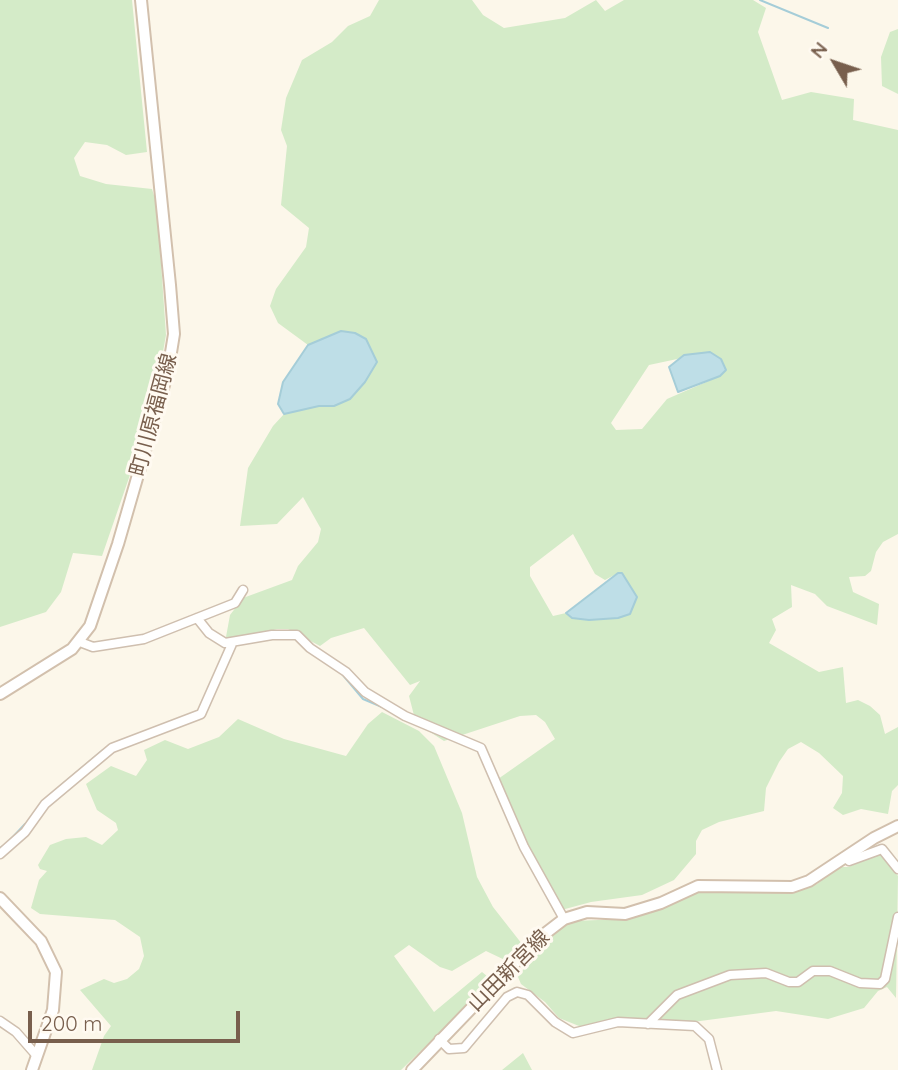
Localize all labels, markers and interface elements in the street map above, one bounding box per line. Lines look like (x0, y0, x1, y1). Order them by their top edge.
north arrow (800, 28, 870, 98)
text: N (805, 37, 832, 63)
street label: 町川原福岡線 (126, 351, 182, 479)
street label: 山田新宮線 (463, 925, 555, 1017)
scale bar (32, 996, 243, 1040)
text: 200 m (41, 1010, 103, 1036)

